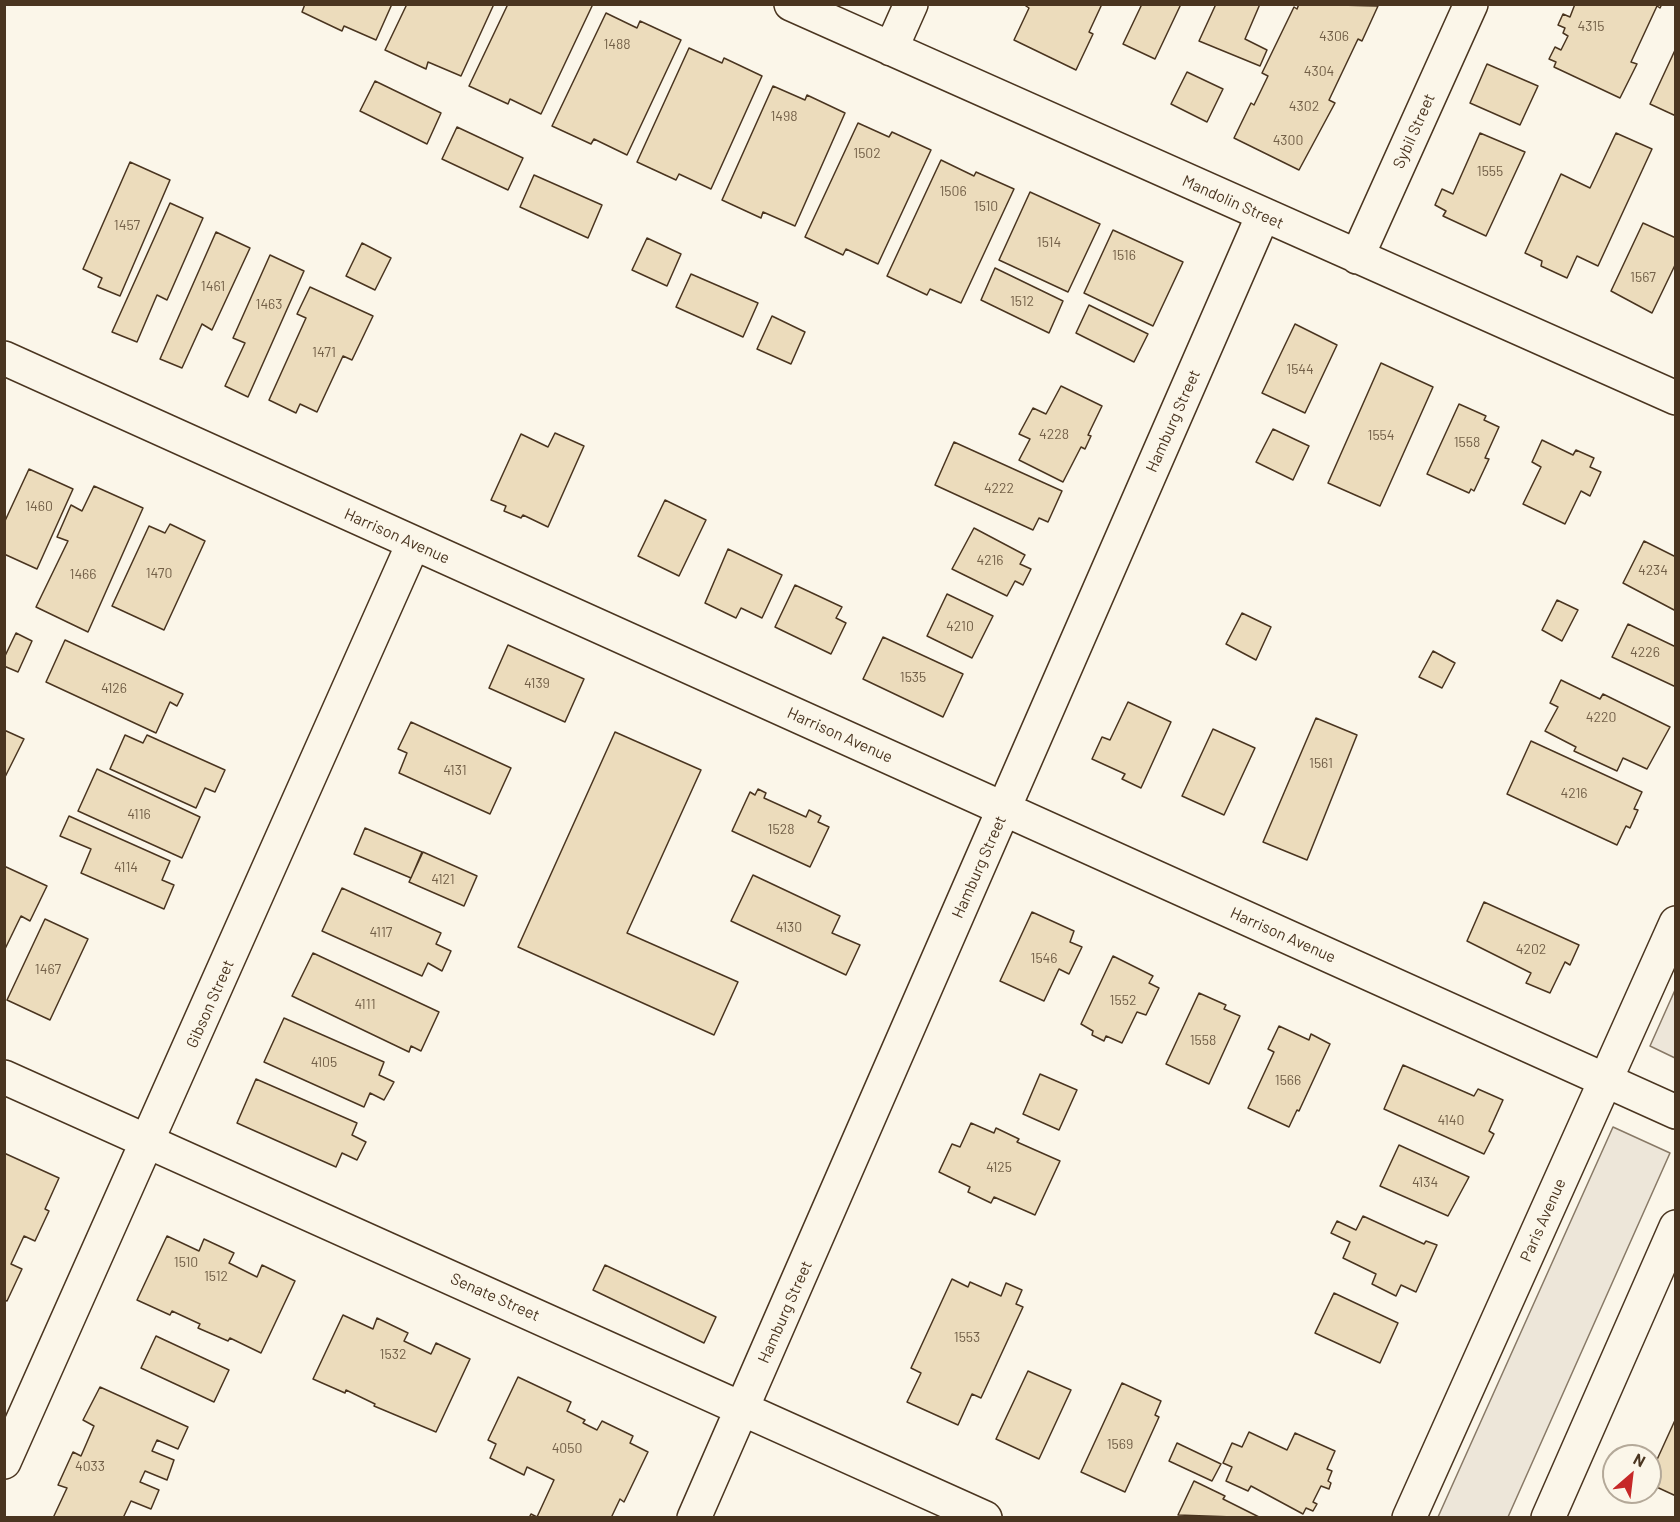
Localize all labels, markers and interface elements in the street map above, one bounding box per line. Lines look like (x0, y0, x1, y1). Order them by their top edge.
house number: 4315 (1578, 18, 1604, 34)
house number: 4306 (1319, 28, 1349, 44)
house number: 1488 (603, 36, 631, 52)
house number: 4304 (1304, 63, 1334, 79)
street label: Sybil Street (1389, 91, 1439, 171)
house number: 4302 (1289, 98, 1319, 114)
house number: 1498 (770, 108, 798, 124)
house number: 4300 (1273, 132, 1303, 148)
house number: 1502 (853, 145, 881, 161)
house number: 1555 (1477, 163, 1503, 179)
street label: Mandolin Street (1179, 171, 1287, 233)
house number: 1506 (939, 183, 967, 199)
house number: 1510 (974, 198, 998, 214)
house number: 1457 (114, 217, 140, 233)
house number: 1514 (1037, 234, 1061, 250)
house number: 1516 (1112, 247, 1136, 263)
house number: 1567 (1630, 269, 1656, 285)
house number: 1461 (201, 278, 225, 294)
house number: 1512 (1010, 293, 1034, 309)
house number: 1463 (255, 296, 283, 312)
house number: 1471 (312, 344, 336, 360)
house number: 1544 (1286, 361, 1314, 377)
street label: Hamburg Street (1142, 367, 1204, 475)
house number: 4228 (1039, 426, 1069, 442)
house number: 1554 (1367, 427, 1395, 443)
house number: 1558 (1454, 434, 1480, 450)
house number: 4222 (984, 480, 1014, 496)
house number: 1460 (25, 498, 53, 514)
street label: Harrison Avenue (341, 504, 453, 568)
house number: 4216 (976, 552, 1004, 568)
house number: 4234 (1638, 562, 1668, 578)
house number: 1470 (146, 565, 172, 581)
house number: 1466 (69, 566, 97, 582)
house number: 4210 (946, 618, 974, 634)
house number: 4226 (1630, 644, 1660, 660)
house number: 1535 (900, 669, 926, 685)
house number: 4139 (524, 675, 550, 691)
house number: 4126 (101, 680, 127, 696)
street label: Harrison Avenue (784, 703, 896, 767)
house number: 4220 (1586, 709, 1616, 725)
house number: 1561 (1309, 755, 1333, 771)
house number: 4131 (443, 762, 467, 778)
house number: 4216 (1560, 785, 1588, 801)
house number: 4116 (127, 806, 151, 822)
street label: Hamburg Street (948, 813, 1010, 921)
house number: 1528 (768, 821, 794, 837)
house number: 4114 (114, 859, 138, 875)
house number: 4121 (431, 871, 455, 887)
street label: Harrison Avenue (1227, 903, 1339, 967)
house number: 4130 (776, 919, 802, 935)
house number: 4117 (370, 924, 392, 940)
house number: 4202 (1516, 941, 1546, 957)
house number: 1546 (1030, 950, 1058, 966)
street label: Gibson Street (182, 957, 238, 1051)
house number: 1467 (35, 961, 61, 977)
house number: 1552 (1110, 992, 1136, 1008)
house number: 4111 (354, 996, 376, 1012)
house number: 1558 (1190, 1032, 1216, 1048)
house number: 4105 (311, 1054, 337, 1070)
house number: 1566 (1275, 1072, 1301, 1088)
house number: 4140 (1438, 1112, 1464, 1128)
house number: 4125 (986, 1159, 1012, 1175)
house number: 4134 (1412, 1174, 1438, 1190)
street label: Paris Avenue (1516, 1175, 1570, 1265)
house number: 1510 (174, 1254, 198, 1270)
street label: Hamburg Street (754, 1258, 816, 1366)
house number: 1512 (204, 1268, 228, 1284)
street label: Senate Street (447, 1269, 543, 1325)
house number: 1553 (954, 1329, 980, 1345)
house number: 1532 (380, 1346, 406, 1362)
house number: 1569 (1107, 1436, 1133, 1452)
house number: 4050 (552, 1440, 582, 1456)
north arrow (1602, 1444, 1662, 1504)
text: N (1631, 1449, 1649, 1470)
house number: 4033 (75, 1458, 105, 1474)

